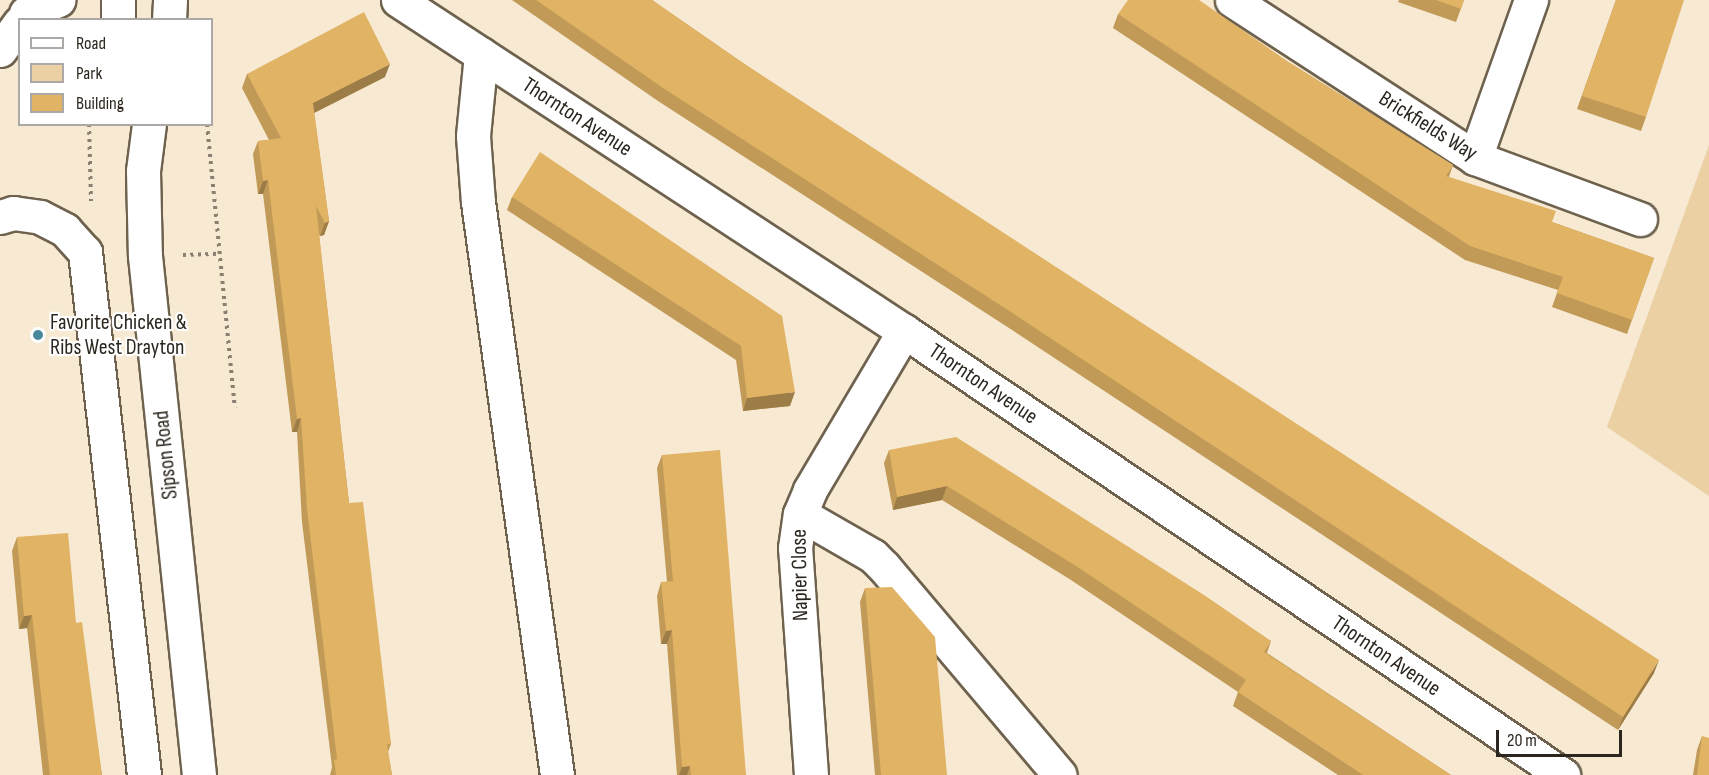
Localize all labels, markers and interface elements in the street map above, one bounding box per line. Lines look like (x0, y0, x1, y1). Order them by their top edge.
legend (18, 18, 213, 126)
text: Road (76, 33, 106, 54)
text: Park (76, 63, 102, 84)
street label: Thornton Avenue (517, 72, 637, 162)
street label: Brickfields Way (1374, 85, 1482, 167)
text: Building (76, 93, 124, 114)
place label: Favorite Chicken & Ribs West Drayton (50, 309, 187, 360)
marker: Favorite Chicken & Ribs West Drayton (31, 328, 45, 342)
street label: Thornton Avenue (924, 338, 1042, 430)
street label: Sipson Road (148, 409, 184, 501)
street label: Napier Close (786, 529, 814, 621)
street label: Thornton Avenue (1327, 610, 1445, 702)
scale bar (1499, 718, 1625, 756)
text: 20 m (1507, 730, 1537, 751)

